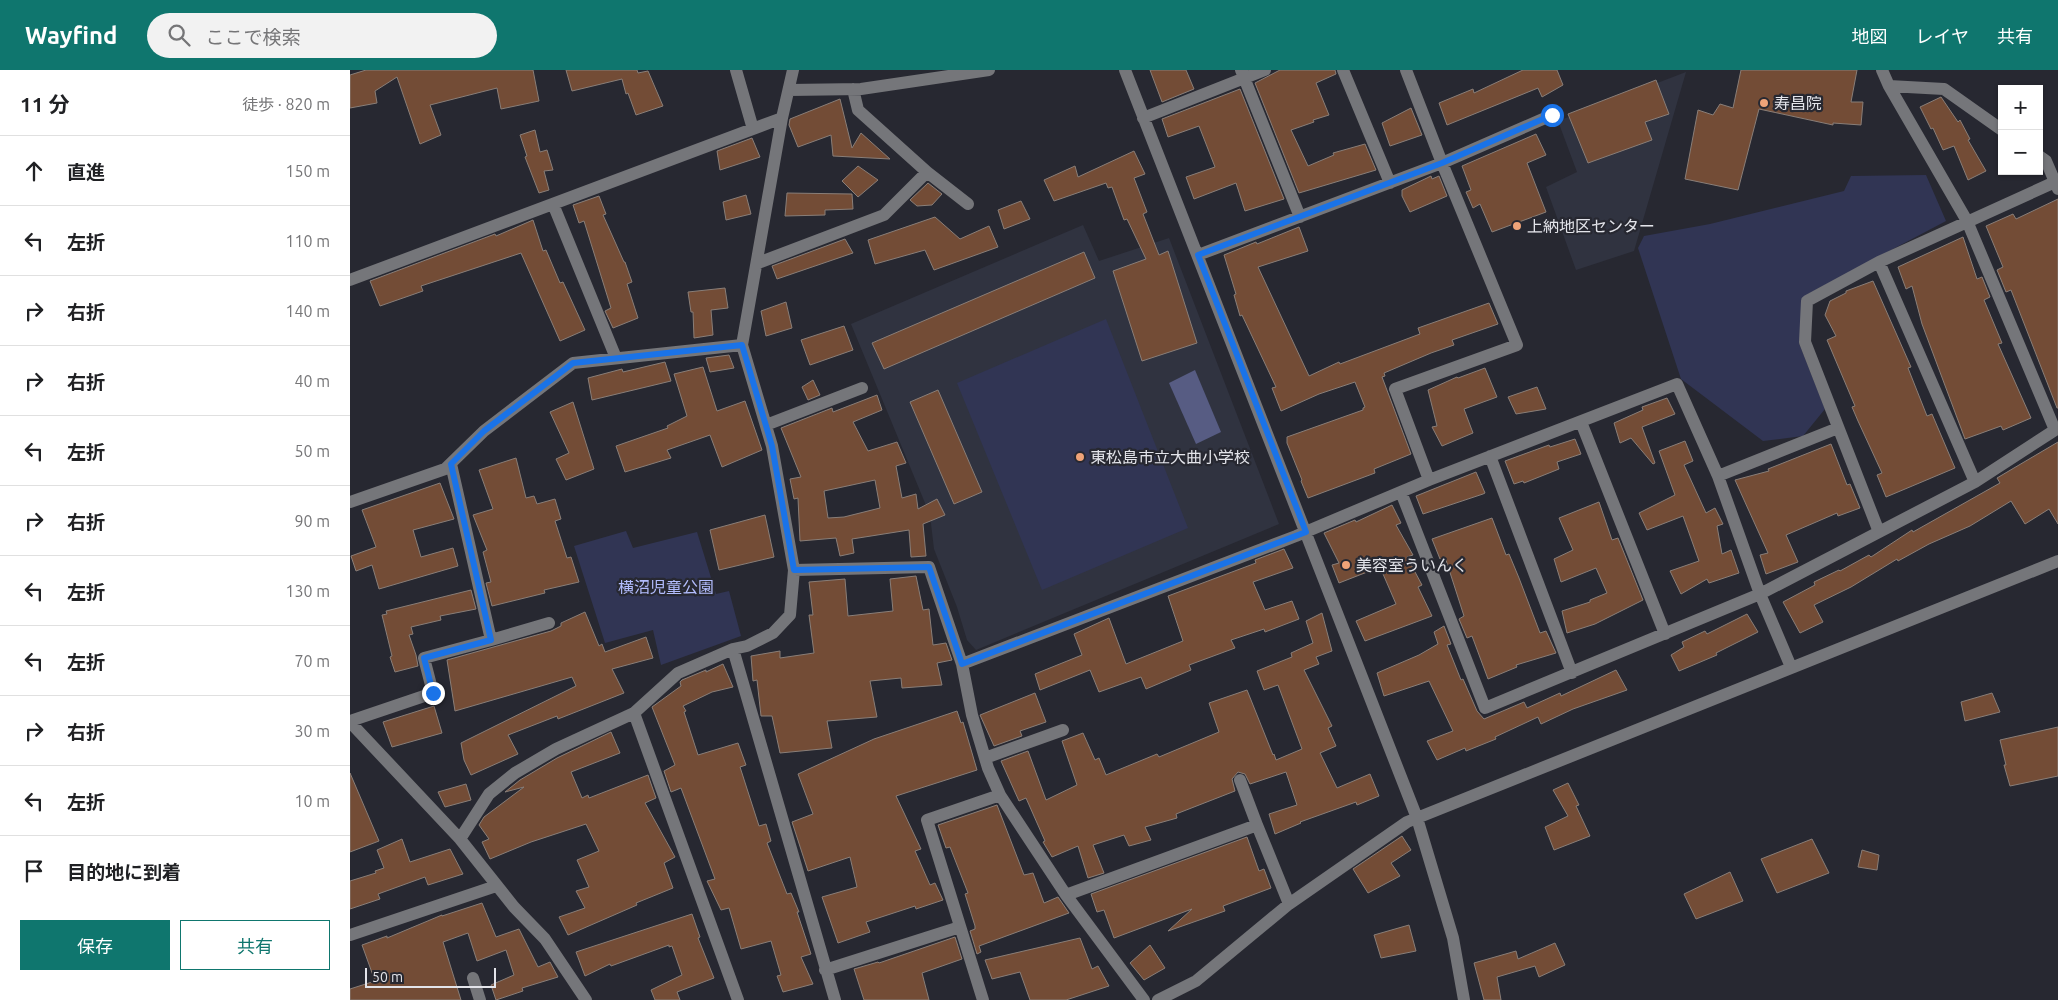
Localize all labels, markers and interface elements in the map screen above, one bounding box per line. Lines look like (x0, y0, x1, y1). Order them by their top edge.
search box (147, 13, 497, 58)
icon: search (165, 21, 193, 49)
text: Wayfind (25, 22, 117, 49)
text: ここで検索 (205, 26, 300, 48)
text: 地図 (1852, 26, 1888, 46)
text: レイヤ (1916, 26, 1969, 46)
text: 共有 (1997, 26, 2033, 46)
map controls (1998, 85, 2043, 175)
button: + (1998, 85, 2043, 130)
text: 11 分 (20, 92, 70, 116)
place label: 寿昌院 (1774, 94, 1822, 112)
text: 徒歩 · 820 m (242, 95, 330, 113)
marker: 寿昌院 (1758, 97, 1770, 109)
route start (1541, 104, 1564, 127)
button: − (1998, 130, 2043, 175)
icon: ahead (20, 157, 48, 185)
text: 直進 (67, 161, 105, 183)
text: 150 m (285, 162, 330, 180)
place label: 上納地区センター (1527, 217, 1655, 235)
marker: 上納地区センター (1511, 220, 1523, 232)
icon: left (20, 227, 48, 255)
text: 左折 (67, 231, 105, 253)
text: 110 m (285, 232, 330, 250)
icon: right (20, 297, 48, 325)
text: 右折 (67, 301, 105, 323)
text: 140 m (285, 302, 330, 320)
icon: right (20, 367, 48, 395)
text: 右折 (67, 371, 105, 393)
text: 40 m (294, 372, 330, 390)
icon: left (20, 437, 48, 465)
text: 左折 (67, 441, 105, 463)
text: 50 m (294, 442, 330, 460)
place label: 東松島市立大曲小学校 (1090, 448, 1250, 466)
marker: 東松島市立大曲小学校 (1074, 451, 1086, 463)
icon: right (20, 507, 48, 535)
text: 右折 (67, 511, 105, 533)
text: 90 m (294, 512, 330, 530)
place label: 美容室ういんく (1356, 556, 1468, 574)
marker: 美容室ういんく (1340, 559, 1352, 571)
icon: left (20, 577, 48, 605)
park label: 横沼児童公園 (618, 578, 714, 596)
text: 左折 (67, 581, 105, 603)
text: 130 m (285, 582, 330, 600)
icon: left (20, 647, 48, 675)
text: 左折 (67, 651, 105, 673)
text: 70 m (294, 652, 330, 670)
route end (422, 682, 445, 705)
icon: right (20, 717, 48, 745)
text: 右折 (67, 721, 105, 743)
text: 30 m (294, 722, 330, 740)
icon: left (20, 787, 48, 815)
text: 左折 (67, 791, 105, 813)
text: 10 m (294, 792, 330, 810)
icon: arrive (20, 857, 48, 885)
text: 目的地に到着 (67, 861, 181, 883)
button: 保存 (20, 920, 170, 970)
button: 共有 (180, 920, 330, 970)
scale bar (365, 965, 496, 988)
text: 50 m (372, 969, 403, 985)

